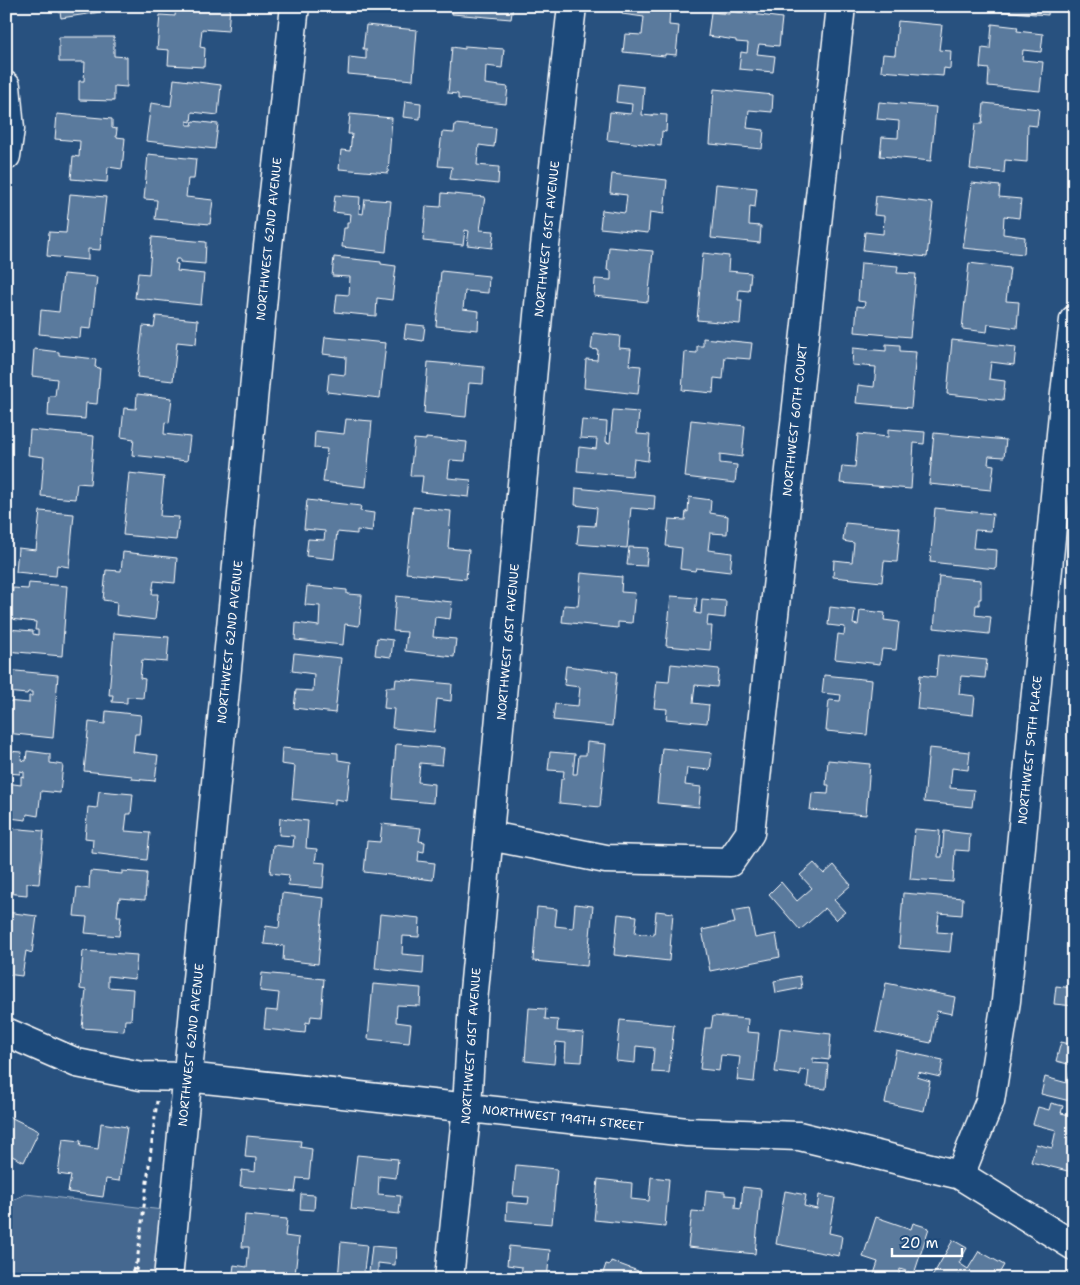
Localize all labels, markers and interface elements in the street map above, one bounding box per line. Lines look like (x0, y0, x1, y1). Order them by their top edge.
street label: NORTHWEST 62ND AVENUE (252, 157, 286, 321)
street label: NORTHWEST 61ST AVENUE (531, 160, 563, 318)
street label: NORTHWEST 60TH COURT (779, 342, 811, 497)
street label: NORTHWEST 62ND AVENUE (213, 560, 247, 724)
street label: NORTHWEST 61ST AVENUE (493, 563, 523, 721)
street label: NORTHWEST 59TH PLACE (1014, 675, 1046, 825)
street label: NORTHWEST 62ND AVENUE (174, 963, 208, 1127)
street label: NORTHWEST 61ST AVENUE (458, 967, 484, 1125)
street label: NORTHWEST 194TH STREET (481, 1102, 645, 1135)
scale bar (892, 1225, 962, 1257)
text: 20 m (900, 1233, 939, 1253)

